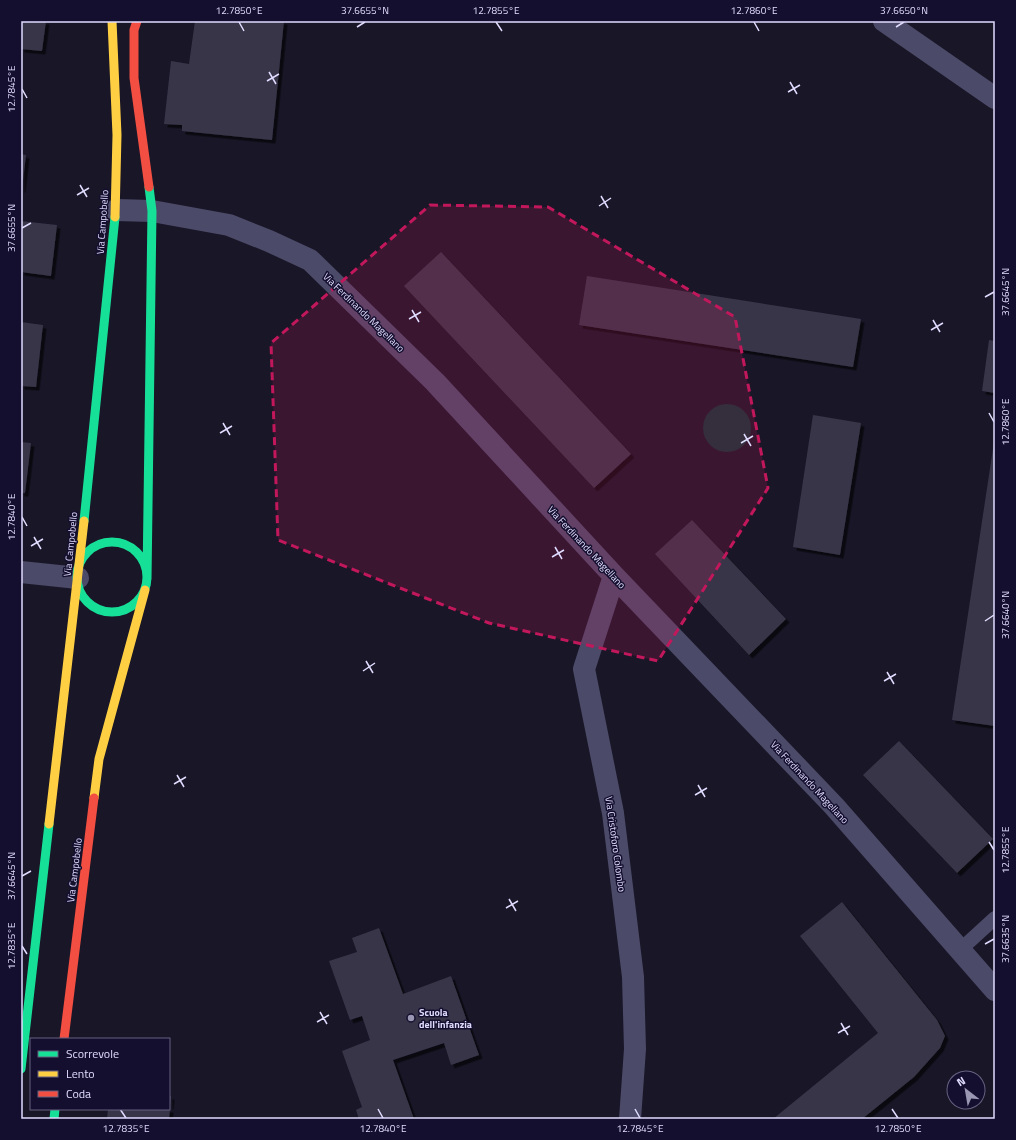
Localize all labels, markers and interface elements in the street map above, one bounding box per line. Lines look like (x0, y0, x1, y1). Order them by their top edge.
text: 12.7850°E (216, 3, 263, 18)
text: 37.6655°N (341, 3, 389, 18)
text: 12.7855°E (473, 3, 520, 18)
text: 12.7860°E (731, 3, 778, 18)
text: 37.6650°N (880, 3, 928, 18)
text: 12.7845°E (4, 65, 19, 112)
street label: Via Campobello (93, 189, 112, 255)
text: 37.6655°N (4, 204, 19, 252)
text: 37.6645°N (998, 268, 1013, 316)
street label: Via Ferdinando Magellano (319, 269, 408, 355)
text: 12.7860°E (998, 398, 1013, 445)
text: 12.7840°E (4, 493, 19, 540)
street label: Via Ferdinando Magellano (544, 503, 629, 592)
street label: Via Campobello (60, 511, 81, 577)
text: 37.6640°N (998, 591, 1013, 639)
street label: Via Ferdinando Magellano (767, 738, 852, 827)
street label: Via Cristoforo Colombo (601, 795, 630, 893)
text: 12.7855°E (998, 826, 1013, 873)
street label: Via Campobello (63, 837, 86, 903)
text: 37.6645°N (4, 852, 19, 900)
text: 37.6635°N (998, 915, 1013, 963)
text: 12.7835°E (4, 922, 19, 969)
place label: Scuola dell'infanzia (419, 1005, 472, 1032)
marker: Scuola dell'infanzia (406, 1013, 416, 1023)
legend (30, 1038, 170, 1110)
text: Scorrevole (66, 1044, 119, 1063)
text: Lento (66, 1064, 95, 1083)
north arrow (946, 1070, 986, 1110)
text: N (953, 1073, 968, 1090)
text: Coda (66, 1084, 91, 1103)
text: 12.7835°E (103, 1121, 150, 1136)
text: 12.7840°E (360, 1121, 407, 1136)
text: 12.7845°E (617, 1121, 664, 1136)
text: 12.7850°E (875, 1121, 922, 1136)

